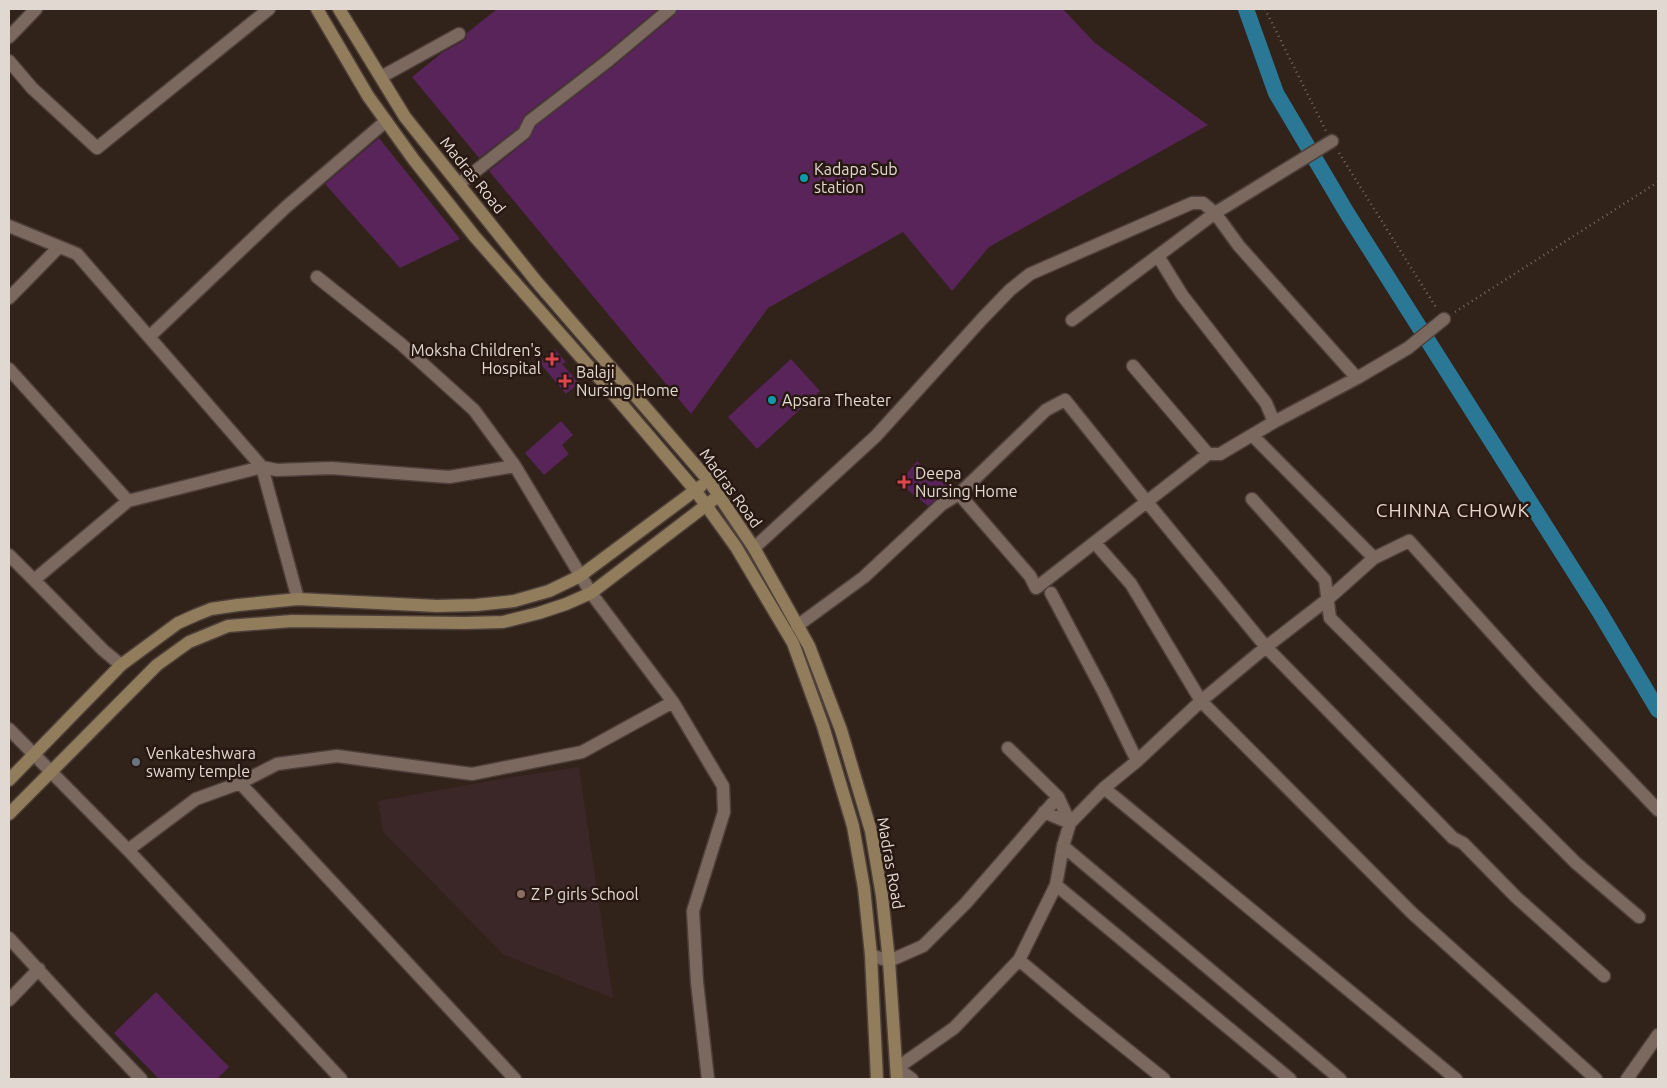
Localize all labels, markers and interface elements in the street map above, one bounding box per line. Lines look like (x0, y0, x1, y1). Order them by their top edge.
street label: Madras Road (437, 133, 509, 217)
place label: Kadapa Sub station (814, 160, 898, 196)
marker: Kadapa Sub station (798, 172, 810, 184)
place label: Moksha Children's Hospital (411, 341, 541, 377)
marker: Moksha Children's Hospital (545, 352, 559, 366)
place label: Balaji Nursing Home (576, 363, 679, 399)
marker: Balaji Nursing Home (558, 374, 572, 388)
place label: Apsara Theater (782, 391, 891, 409)
marker: Apsara Theater (766, 394, 778, 406)
street label: Madras Road (696, 445, 766, 531)
place label: Deepa Nursing Home (915, 464, 1018, 500)
marker: Deepa Nursing Home (897, 475, 911, 489)
district label: CHINNA CHOWK (1376, 499, 1530, 521)
place label: Venkateshwara swamy temple (146, 744, 256, 780)
marker: Venkateshwara swamy temple (130, 756, 142, 768)
street label: Madras Road (874, 816, 908, 910)
place label: Z P girls School (531, 885, 639, 903)
marker: Z P girls School (515, 888, 527, 900)

